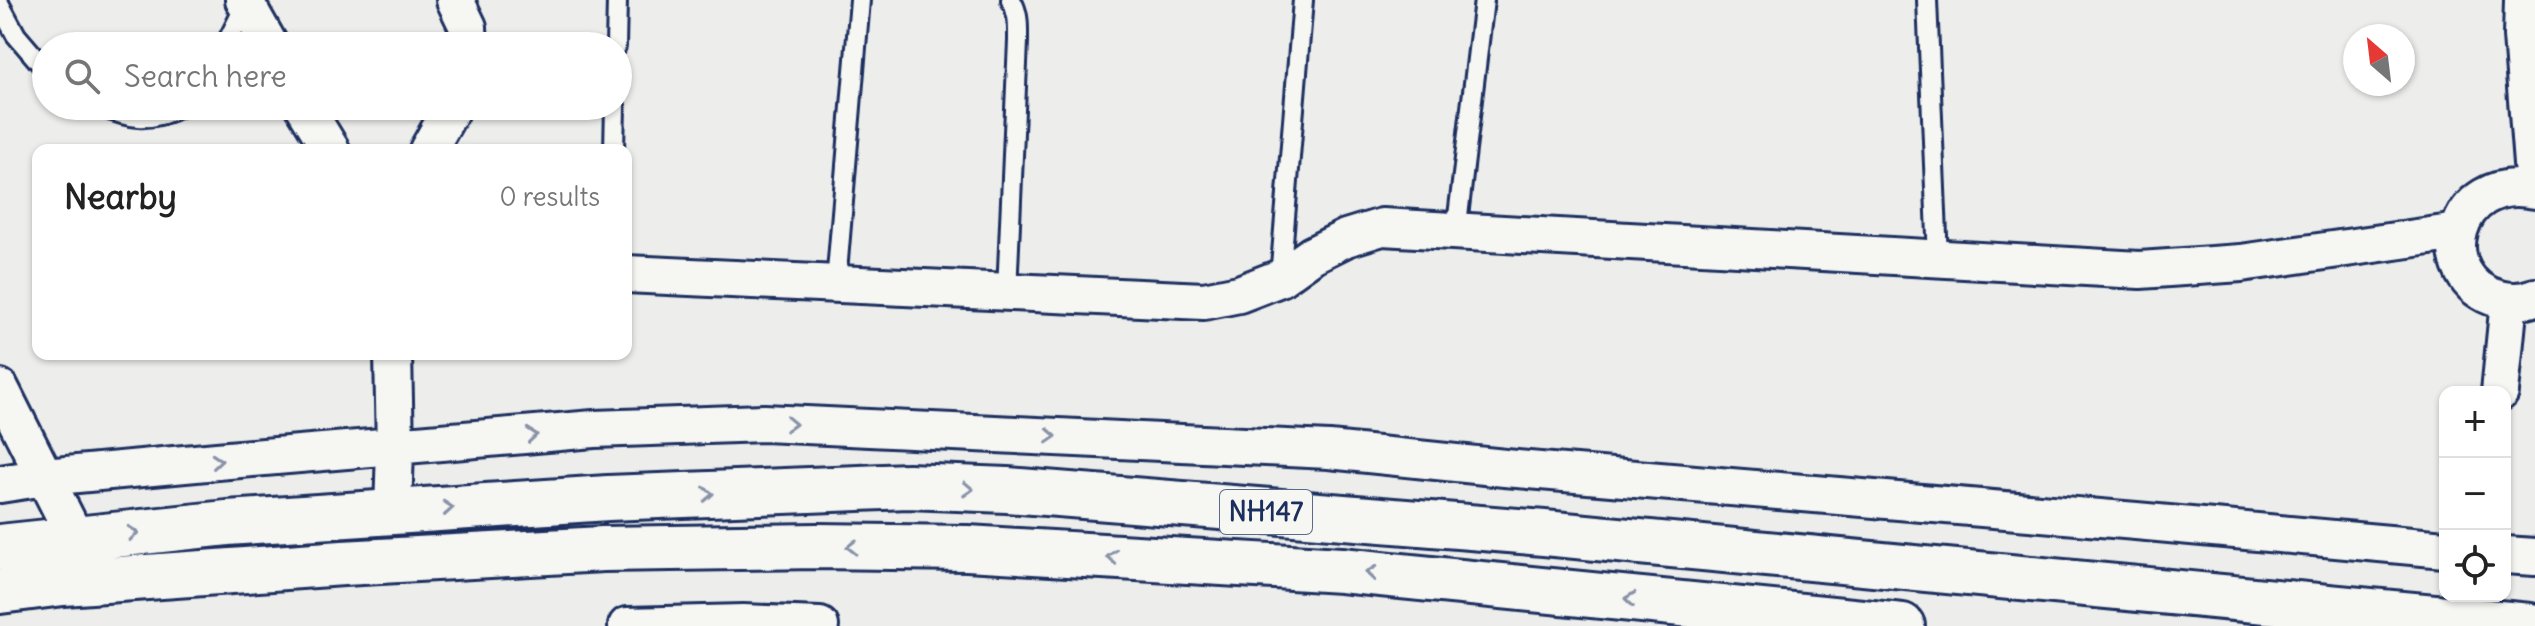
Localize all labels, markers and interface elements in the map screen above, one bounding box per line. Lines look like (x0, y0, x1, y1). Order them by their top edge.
north arrow (2343, 24, 2415, 96)
search box (32, 32, 632, 120)
icon: search (60, 54, 104, 98)
text: Search here (124, 57, 287, 95)
text: Nearby (64, 175, 177, 218)
text: 0 results (499, 180, 600, 213)
map controls (2439, 386, 2511, 602)
button: + (2439, 386, 2511, 458)
one-way arrow (785, 416, 798, 433)
one-way arrow (526, 427, 539, 444)
one-way arrow (1045, 427, 1058, 444)
one-way arrow (211, 453, 224, 470)
button: − (2439, 458, 2511, 530)
one-way arrow (962, 480, 975, 497)
one-way arrow (702, 486, 715, 503)
road number: NH147 (1220, 490, 1312, 534)
one-way arrow (442, 500, 455, 517)
one-way arrow (127, 525, 140, 542)
button: locate (2439, 530, 2511, 602)
one-way arrow (845, 538, 858, 555)
one-way arrow (1105, 548, 1118, 565)
one-way arrow (1364, 565, 1377, 582)
one-way arrow (1623, 591, 1636, 608)

